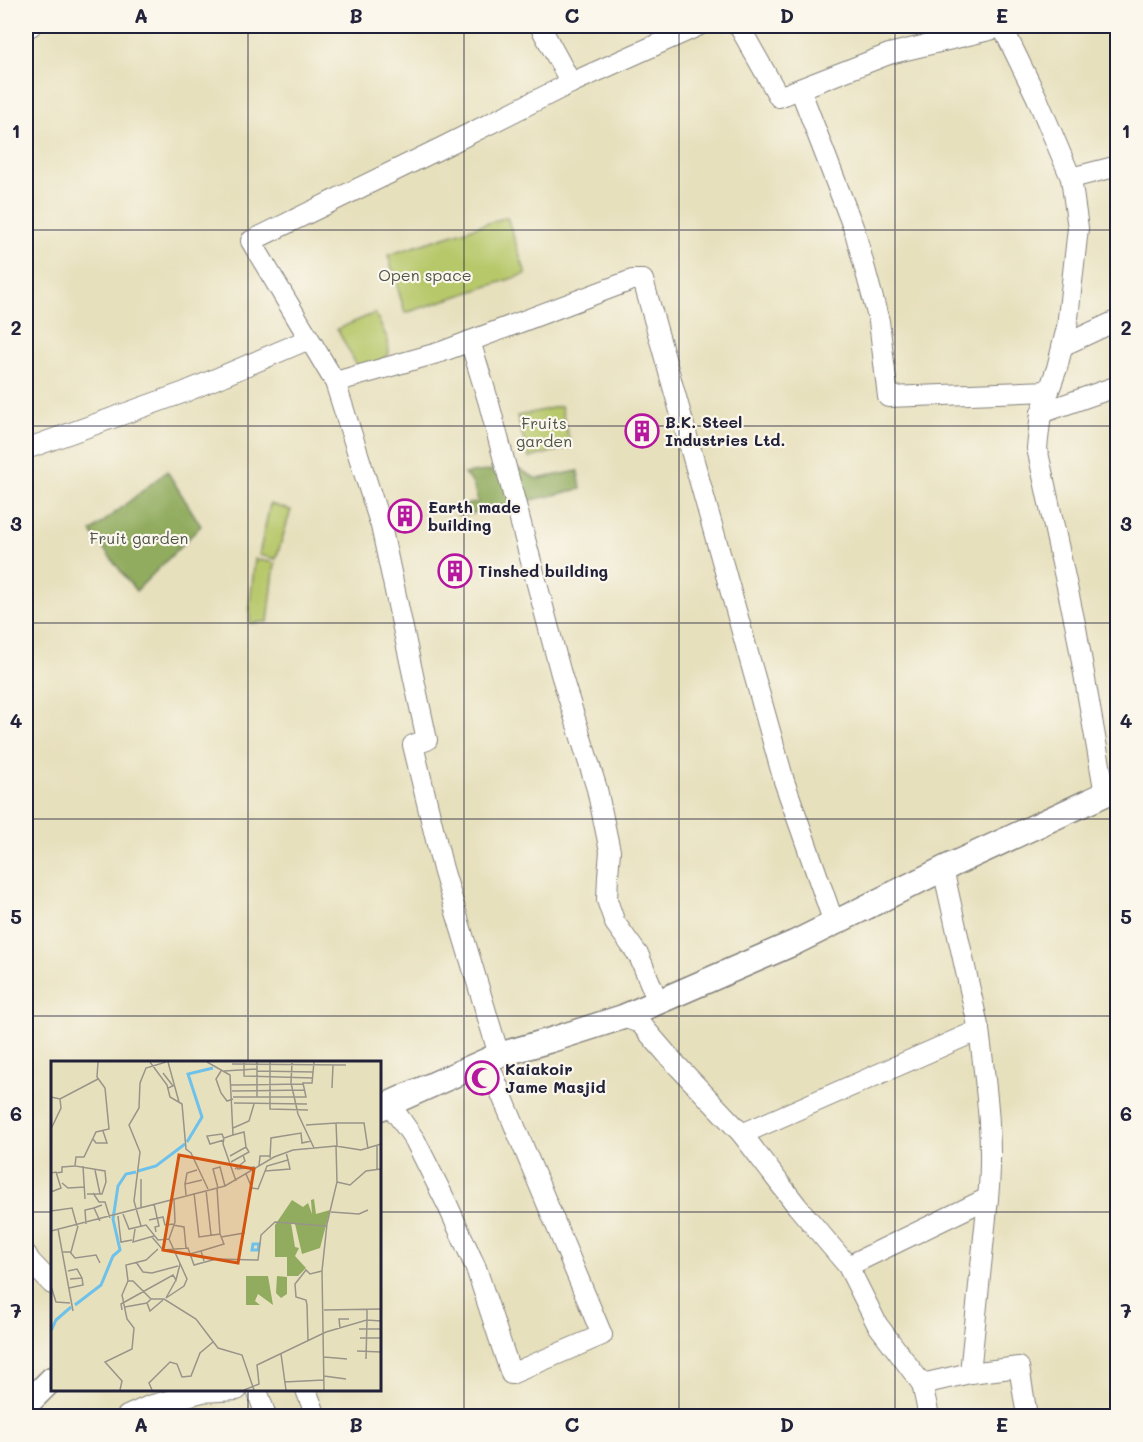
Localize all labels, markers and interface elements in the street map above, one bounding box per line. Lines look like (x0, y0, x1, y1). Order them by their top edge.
text: A (134, 2, 148, 28)
text: B (349, 2, 363, 28)
text: C (565, 2, 580, 28)
text: D (780, 2, 794, 28)
text: E (996, 2, 1008, 28)
text: 1 (12, 117, 20, 143)
text: 1 (1122, 117, 1130, 143)
park label: Open space (378, 264, 472, 285)
text: 2 (10, 314, 22, 340)
text: 2 (1120, 314, 1132, 340)
place label: B.K. Steel Industries Ltd. (665, 411, 785, 450)
park label: Fruits garden (516, 412, 572, 451)
building icon: B.K. Steel Industries Ltd. (624, 413, 660, 449)
place label: Earth made building (428, 496, 521, 535)
building icon: Earth made building (387, 498, 423, 534)
text: 3 (10, 510, 22, 536)
text: 3 (1120, 510, 1132, 536)
park label: Fruit garden (90, 527, 188, 548)
building icon: Tinshed building (437, 553, 473, 589)
place label: Tinshed building (478, 560, 608, 581)
text: 4 (10, 707, 23, 733)
text: 4 (1120, 707, 1133, 733)
text: 5 (10, 903, 22, 929)
text: 5 (1120, 903, 1132, 929)
place label: Kaiakoir Jame Masjid (505, 1058, 606, 1097)
mosque icon: Kaiakoir Jame Masjid (464, 1060, 500, 1096)
inset map (51, 1061, 381, 1391)
text: 6 (10, 1100, 22, 1126)
text: 6 (1120, 1100, 1132, 1126)
text: 7 (10, 1297, 22, 1323)
text: 7 (1120, 1297, 1132, 1323)
text: A (134, 1411, 148, 1437)
text: B (349, 1411, 363, 1437)
text: C (565, 1411, 580, 1437)
text: D (780, 1411, 794, 1437)
text: E (996, 1411, 1008, 1437)

